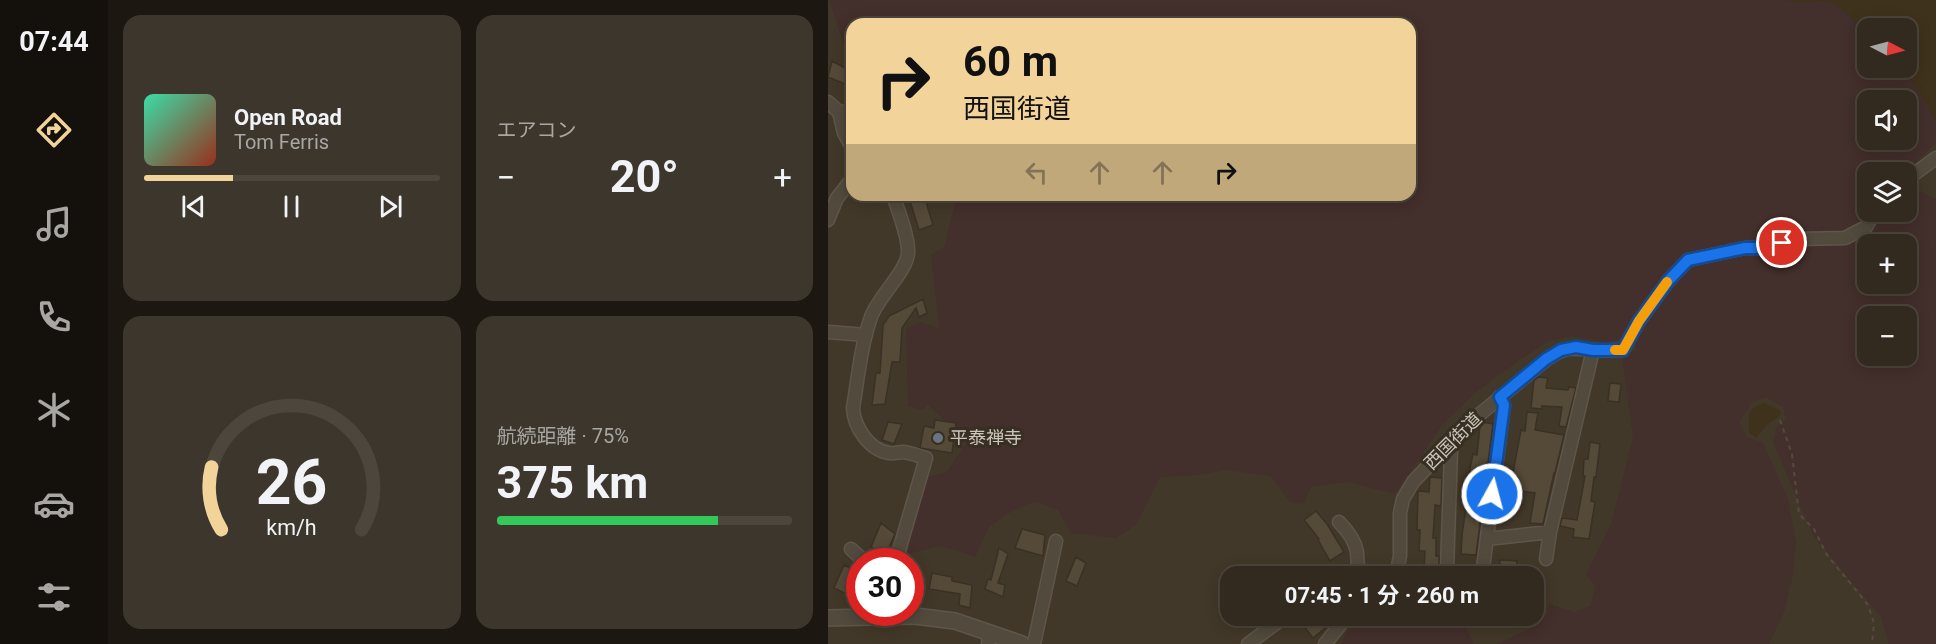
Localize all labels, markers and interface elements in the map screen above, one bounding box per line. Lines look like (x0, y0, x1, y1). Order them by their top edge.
north arrow (1857, 18, 1917, 78)
map controls (1857, 18, 1917, 366)
text: 07:44 (19, 26, 89, 58)
text: 60 m (963, 37, 1058, 86)
icon: right (864, 42, 942, 120)
button: sound (1857, 90, 1917, 150)
text: 西国街道 (963, 93, 1071, 125)
text: Open Road (234, 105, 342, 130)
icon: directions (33, 109, 75, 151)
text: エアコン (497, 118, 577, 142)
text: Tom Ferris (234, 130, 329, 154)
text: 20° (610, 150, 679, 203)
icon: left (1020, 156, 1053, 189)
icon: ahead (1083, 156, 1116, 189)
icon: ahead (1146, 156, 1179, 189)
icon: right (1209, 156, 1242, 189)
text: − (497, 158, 515, 197)
text: + (773, 158, 792, 197)
button: layers (1857, 162, 1917, 222)
icon: previous (177, 190, 210, 223)
icon: pause (275, 190, 308, 223)
icon: next (374, 190, 407, 223)
icon: music (33, 203, 75, 245)
pin (1756, 217, 1807, 268)
icon: arrive (1765, 226, 1798, 259)
button: + (1857, 234, 1917, 294)
icon: phone (33, 296, 75, 338)
button: − (1857, 306, 1917, 366)
icon: climate (33, 389, 75, 431)
street label: 西国街道 (1420, 408, 1486, 474)
text: 航続距離 · 75% (497, 424, 629, 448)
place label: 平泰禅寺 (950, 427, 1022, 448)
marker: 平泰禅寺 (931, 431, 945, 445)
text: 26 (256, 446, 328, 519)
text: 375 km (497, 456, 648, 509)
position arrow (1460, 462, 1524, 526)
icon: car (33, 483, 75, 525)
text: km/h (267, 515, 317, 540)
speed limit sign: 30 (846, 548, 924, 626)
icon: filters (33, 576, 75, 618)
text: 07:45 · 1 分 · 260 m (1285, 583, 1479, 608)

